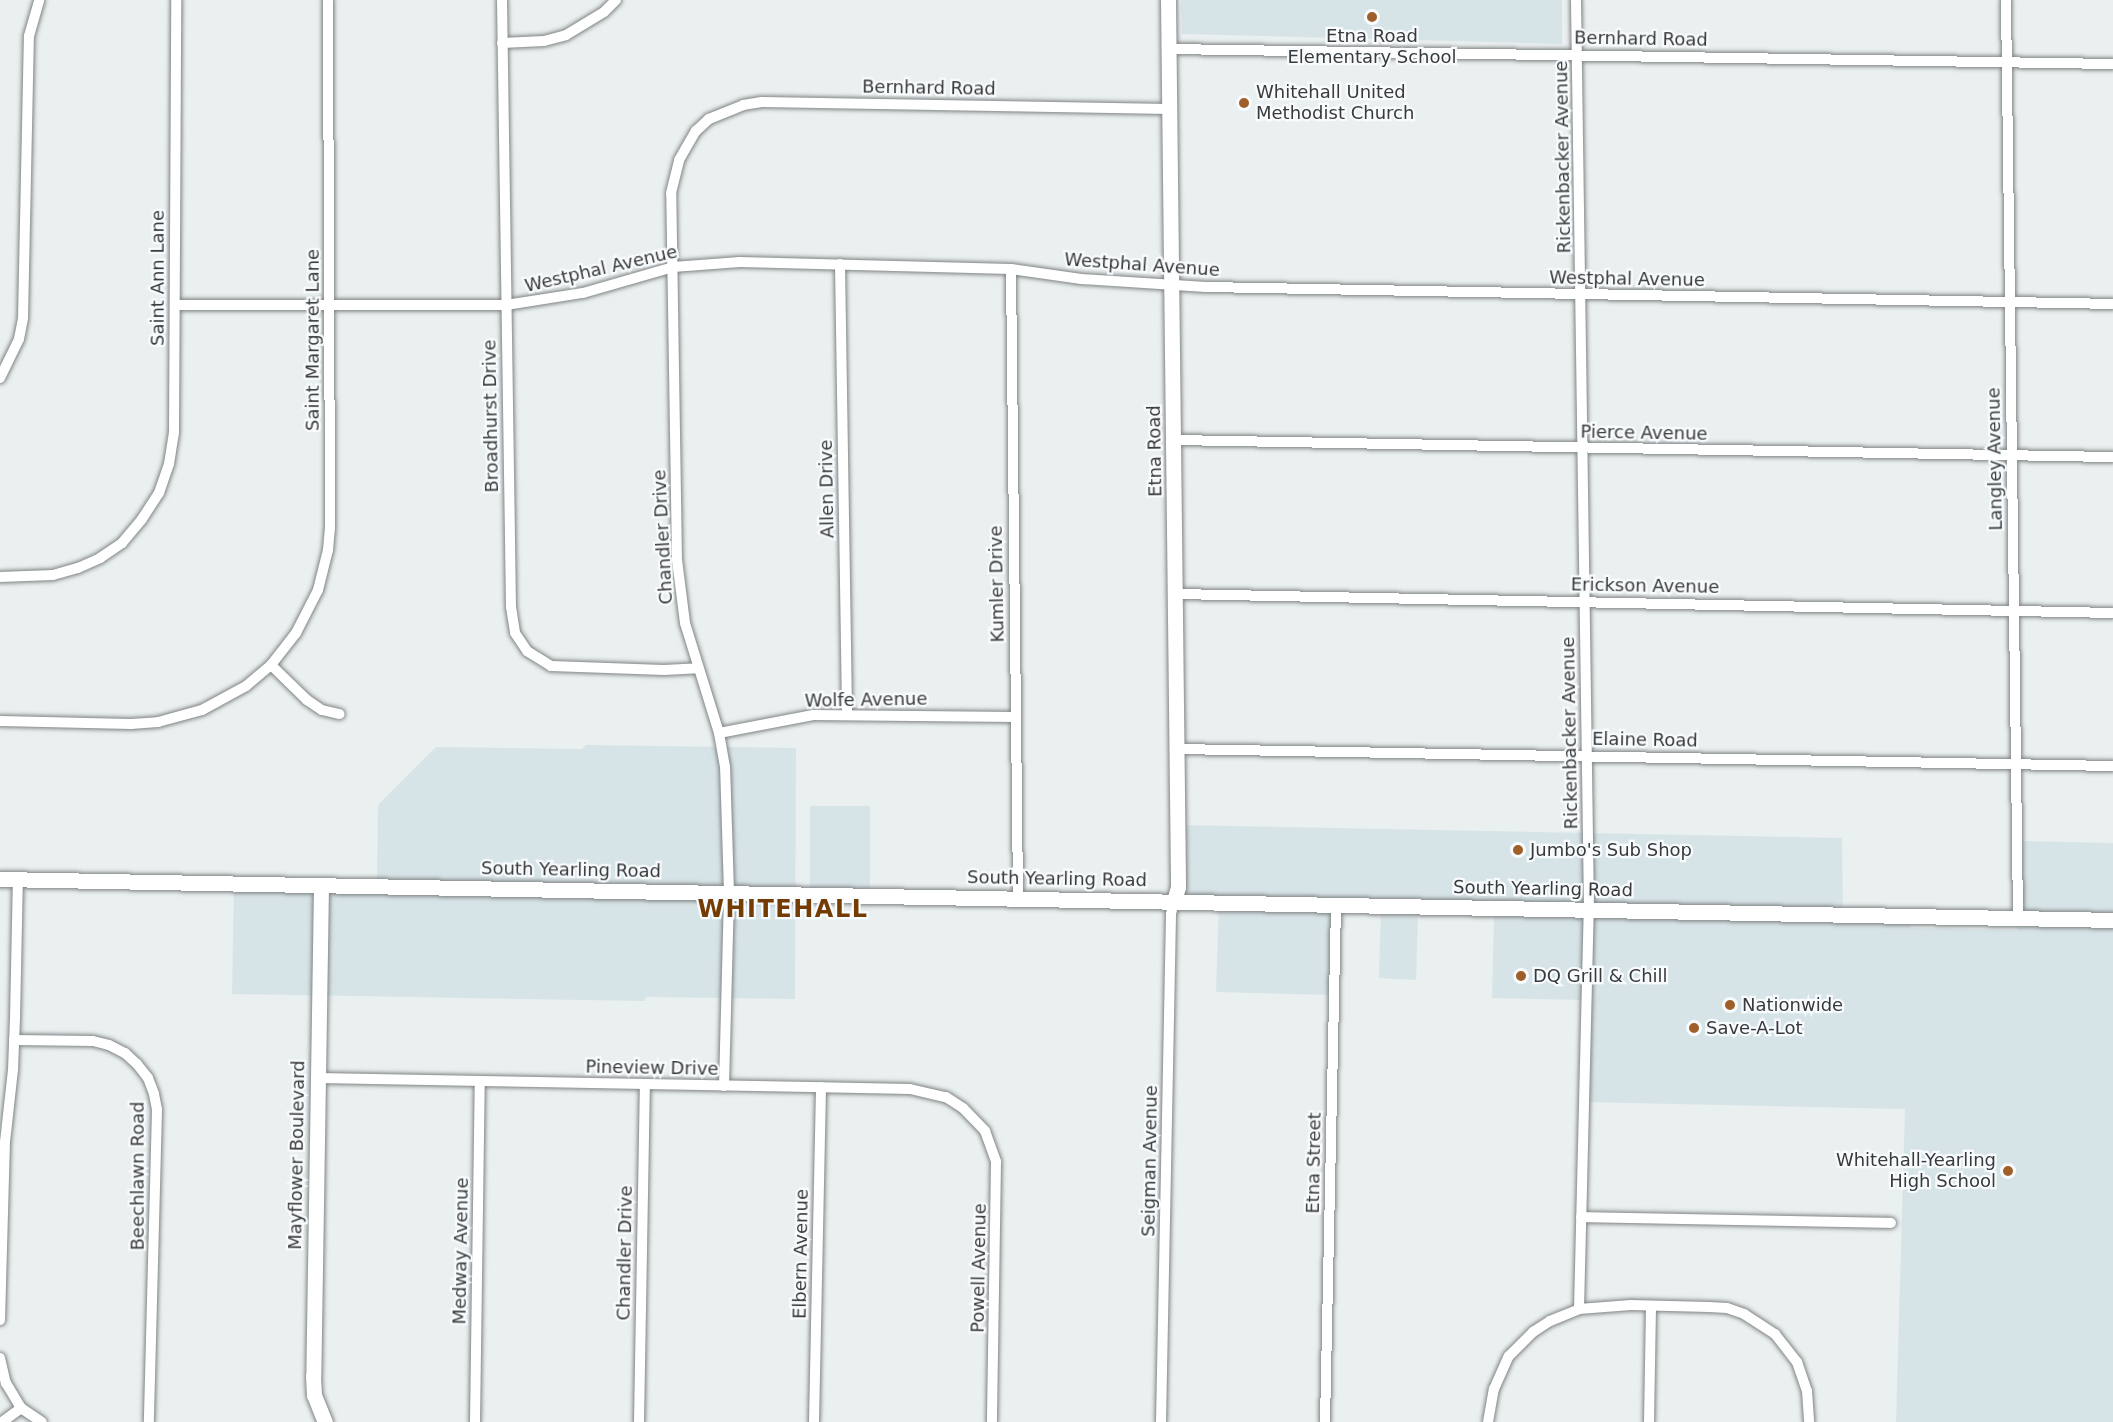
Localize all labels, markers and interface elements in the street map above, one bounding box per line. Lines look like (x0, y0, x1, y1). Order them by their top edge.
marker: Etna Road Elementary School (1365, 10, 1379, 24)
place label: Etna Road Elementary School (1287, 26, 1457, 68)
street label: Bernhard Road (1574, 27, 1708, 51)
street label: Rickenbacker Avenue (1551, 60, 1575, 254)
street label: Bernhard Road (862, 76, 996, 100)
place label: Whitehall United Methodist Church (1256, 82, 1414, 124)
marker: Whitehall United Methodist Church (1237, 96, 1251, 110)
street label: Saint Ann Lane (147, 210, 169, 346)
street label: Westphal Avenue (523, 241, 679, 297)
street label: Saint Margaret Lane (302, 249, 324, 431)
street label: Westphal Avenue (1064, 249, 1220, 281)
street label: Westphal Avenue (1549, 267, 1705, 291)
street label: Broadhurst Drive (479, 339, 503, 493)
street label: Langley Avenue (1983, 387, 2007, 531)
street label: Etna Road (1143, 405, 1167, 497)
street label: Pierce Avenue (1580, 421, 1708, 445)
street label: Allen Drive (815, 440, 839, 538)
street label: Chandler Drive (649, 469, 677, 605)
street label: Kumler Drive (985, 525, 1009, 643)
street label: Erickson Avenue (1571, 574, 1719, 598)
street label: Rickenbacker Avenue (1558, 636, 1582, 830)
street label: Wolfe Avenue (804, 688, 928, 712)
street label: Elaine Road (1592, 728, 1698, 752)
place label: Jumbo's Sub Shop (1530, 839, 1692, 861)
marker: Jumbo's Sub Shop (1511, 843, 1525, 857)
street label: South Yearling Road (481, 858, 661, 882)
street label: South Yearling Road (967, 867, 1147, 891)
street label: South Yearling Road (1453, 877, 1633, 901)
district label: WHITEHALL (698, 896, 868, 924)
place label: DQ Grill & Chill (1533, 965, 1668, 987)
marker: DQ Grill & Chill (1514, 969, 1528, 983)
place label: Nationwide (1742, 994, 1843, 1016)
marker: Nationwide (1723, 998, 1737, 1012)
place label: Save-A-Lot (1706, 1017, 1802, 1039)
marker: Save-A-Lot (1687, 1021, 1701, 1035)
street label: Pineview Drive (585, 1056, 719, 1080)
street label: Mayflower Boulevard (285, 1060, 309, 1250)
street label: Seigman Avenue (1138, 1085, 1162, 1237)
street label: Beechlawn Road (127, 1102, 149, 1250)
street label: Etna Street (1302, 1112, 1326, 1214)
place label: Whitehall-Yearling High School (1836, 1150, 1996, 1192)
marker: Whitehall-Yearling High School (2001, 1164, 2015, 1178)
street label: Medway Avenue (449, 1177, 473, 1325)
street label: Chandler Drive (613, 1185, 637, 1321)
street label: Elbern Avenue (789, 1189, 813, 1319)
street label: Powell Avenue (967, 1203, 991, 1333)

